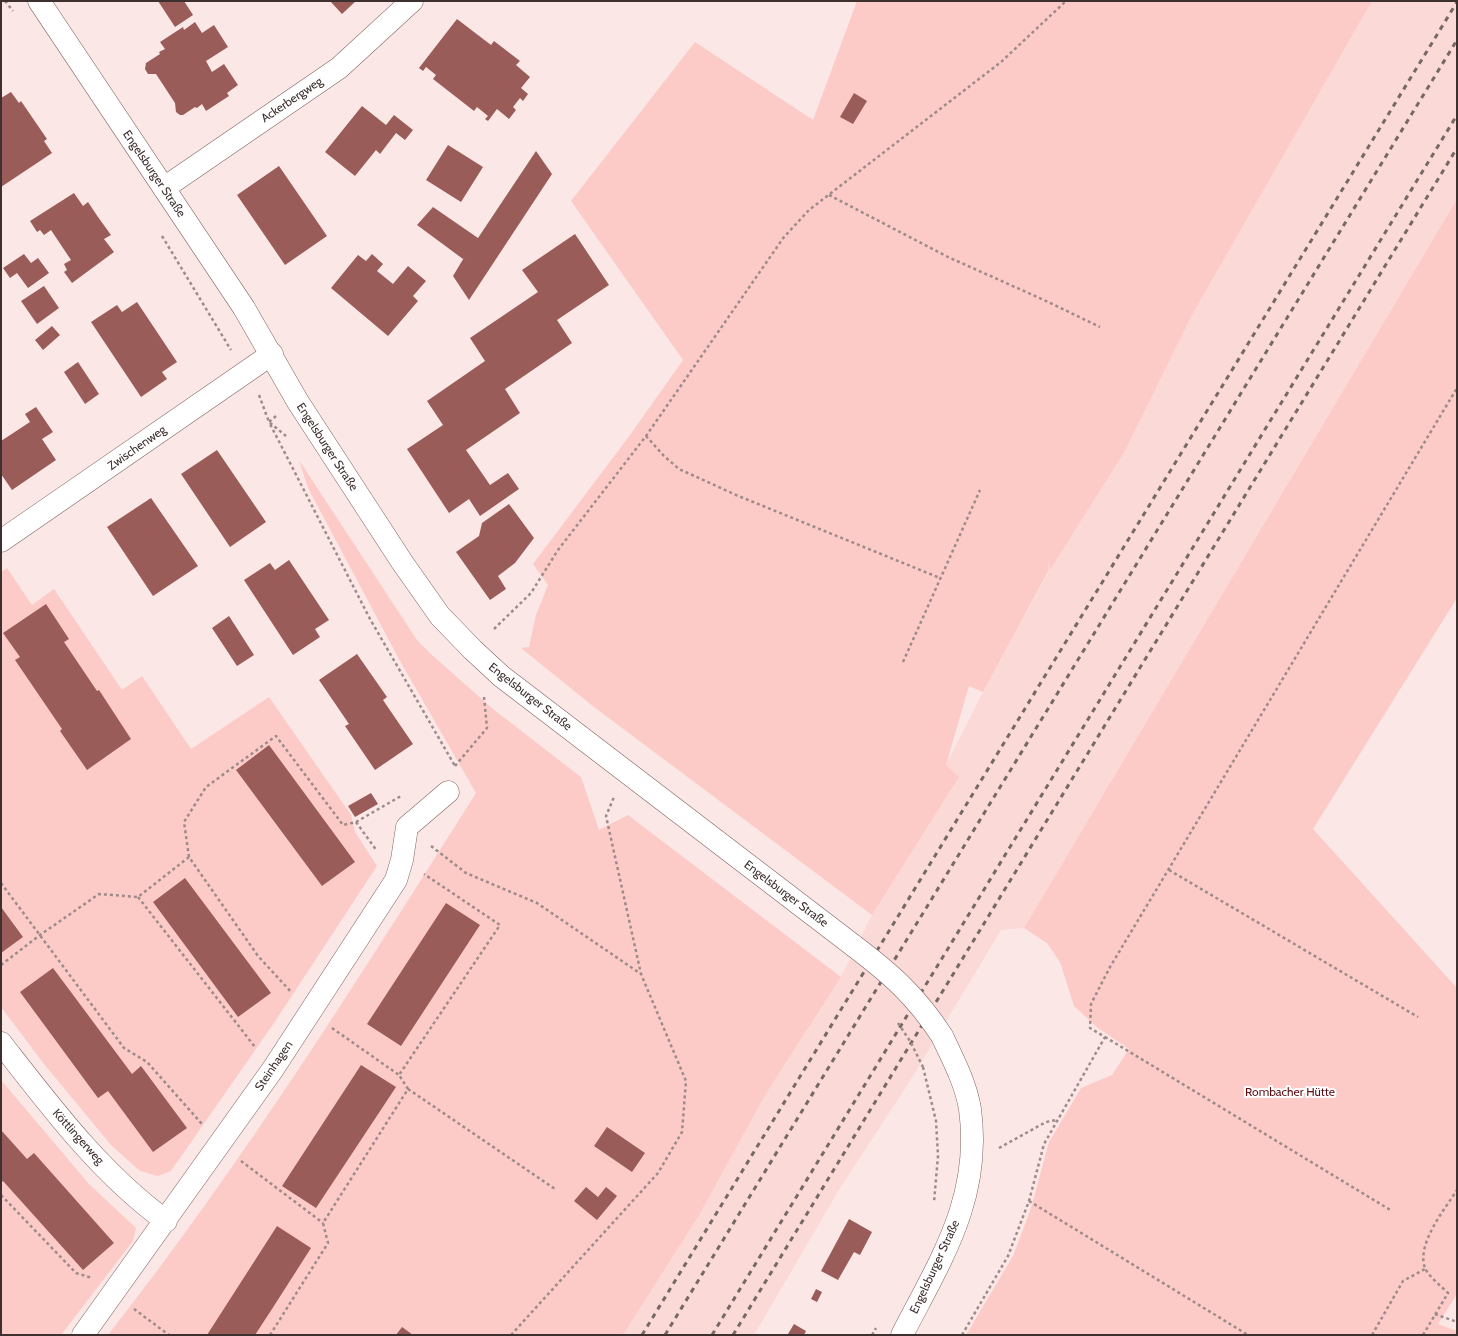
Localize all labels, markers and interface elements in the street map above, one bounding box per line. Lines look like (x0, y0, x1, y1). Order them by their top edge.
street label: Ackerbergweg (259, 74, 325, 126)
street label: Engelsburger Straße (120, 128, 188, 220)
street label: Engelsburger Straße (293, 400, 361, 494)
street label: Zwischenweg (105, 423, 169, 473)
street label: Engelsburger Straße (485, 660, 575, 734)
street label: Engelsburger Straße (741, 858, 831, 930)
street label: Steinhagen (252, 1038, 296, 1094)
park label: Rombacher Hütte (1245, 1085, 1335, 1099)
street label: Köttlingerweg (49, 1106, 107, 1168)
street label: Engelsburger Straße (907, 1218, 963, 1316)

